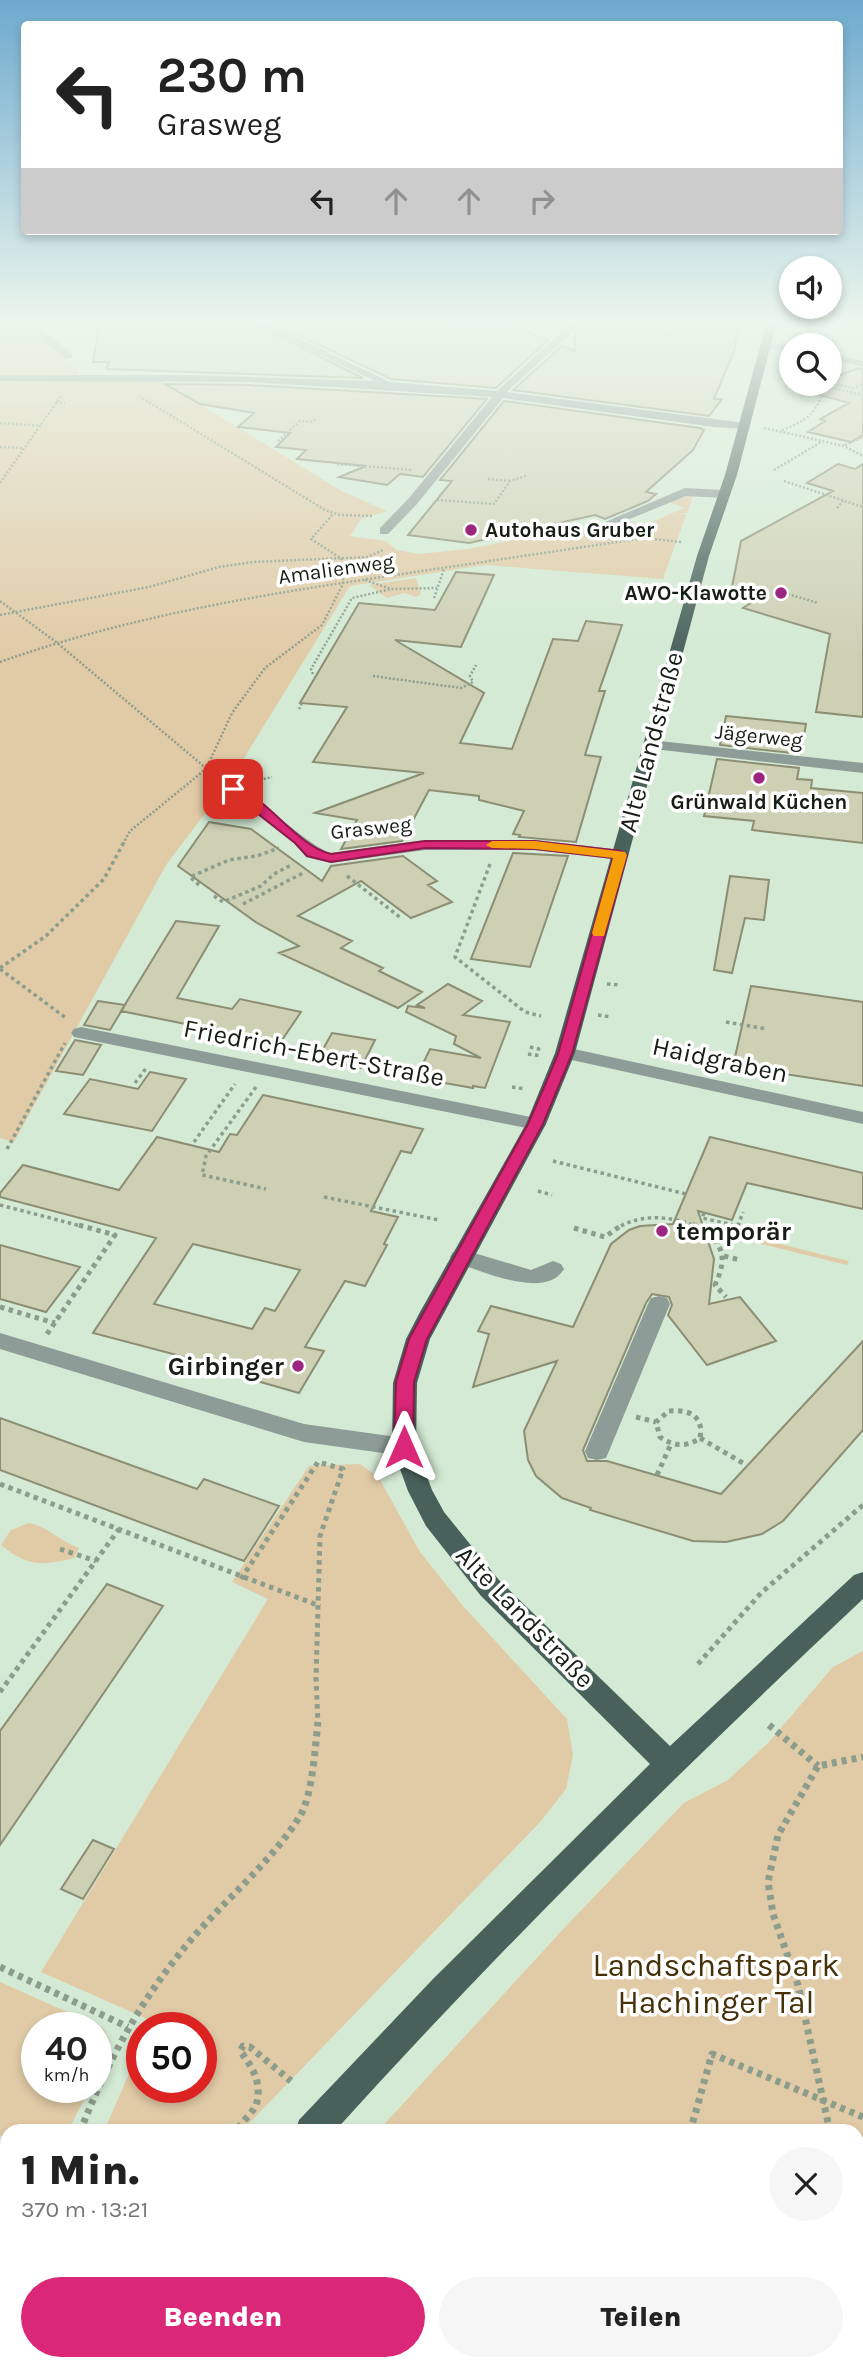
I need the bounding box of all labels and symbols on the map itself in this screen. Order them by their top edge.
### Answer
place label: Autohaus Gruber [485,518,655,542]
marker: Autohaus Gruber [463,522,479,538]
street label: Amalienweg [277,549,396,589]
place label: AWO-Klawotte [625,581,767,605]
marker: AWO-Klawotte [773,585,789,601]
street label: Alte Landstraße [612,648,690,836]
street label: Jägerweg [714,719,804,753]
pin [203,759,263,819]
marker: Grünwald Küchen [751,770,767,786]
place label: Grünwald Küchen [671,790,847,814]
street label: Grasweg [329,812,413,844]
street label: Friedrich-Ebert-Straße [181,1013,447,1093]
street label: Haidgraben [649,1031,791,1089]
place label: temporär [676,1216,792,1247]
marker: temporär [654,1223,670,1239]
place label: Girbinger [168,1351,285,1382]
marker: Girbinger [290,1358,306,1374]
position arrow [367,1410,441,1484]
street label: Alte Landstraße [449,1539,601,1695]
park label: Landschaftspark Hachinger Tal [593,1947,839,2021]
speed limit sign: 50 [126,2012,217,2103]

